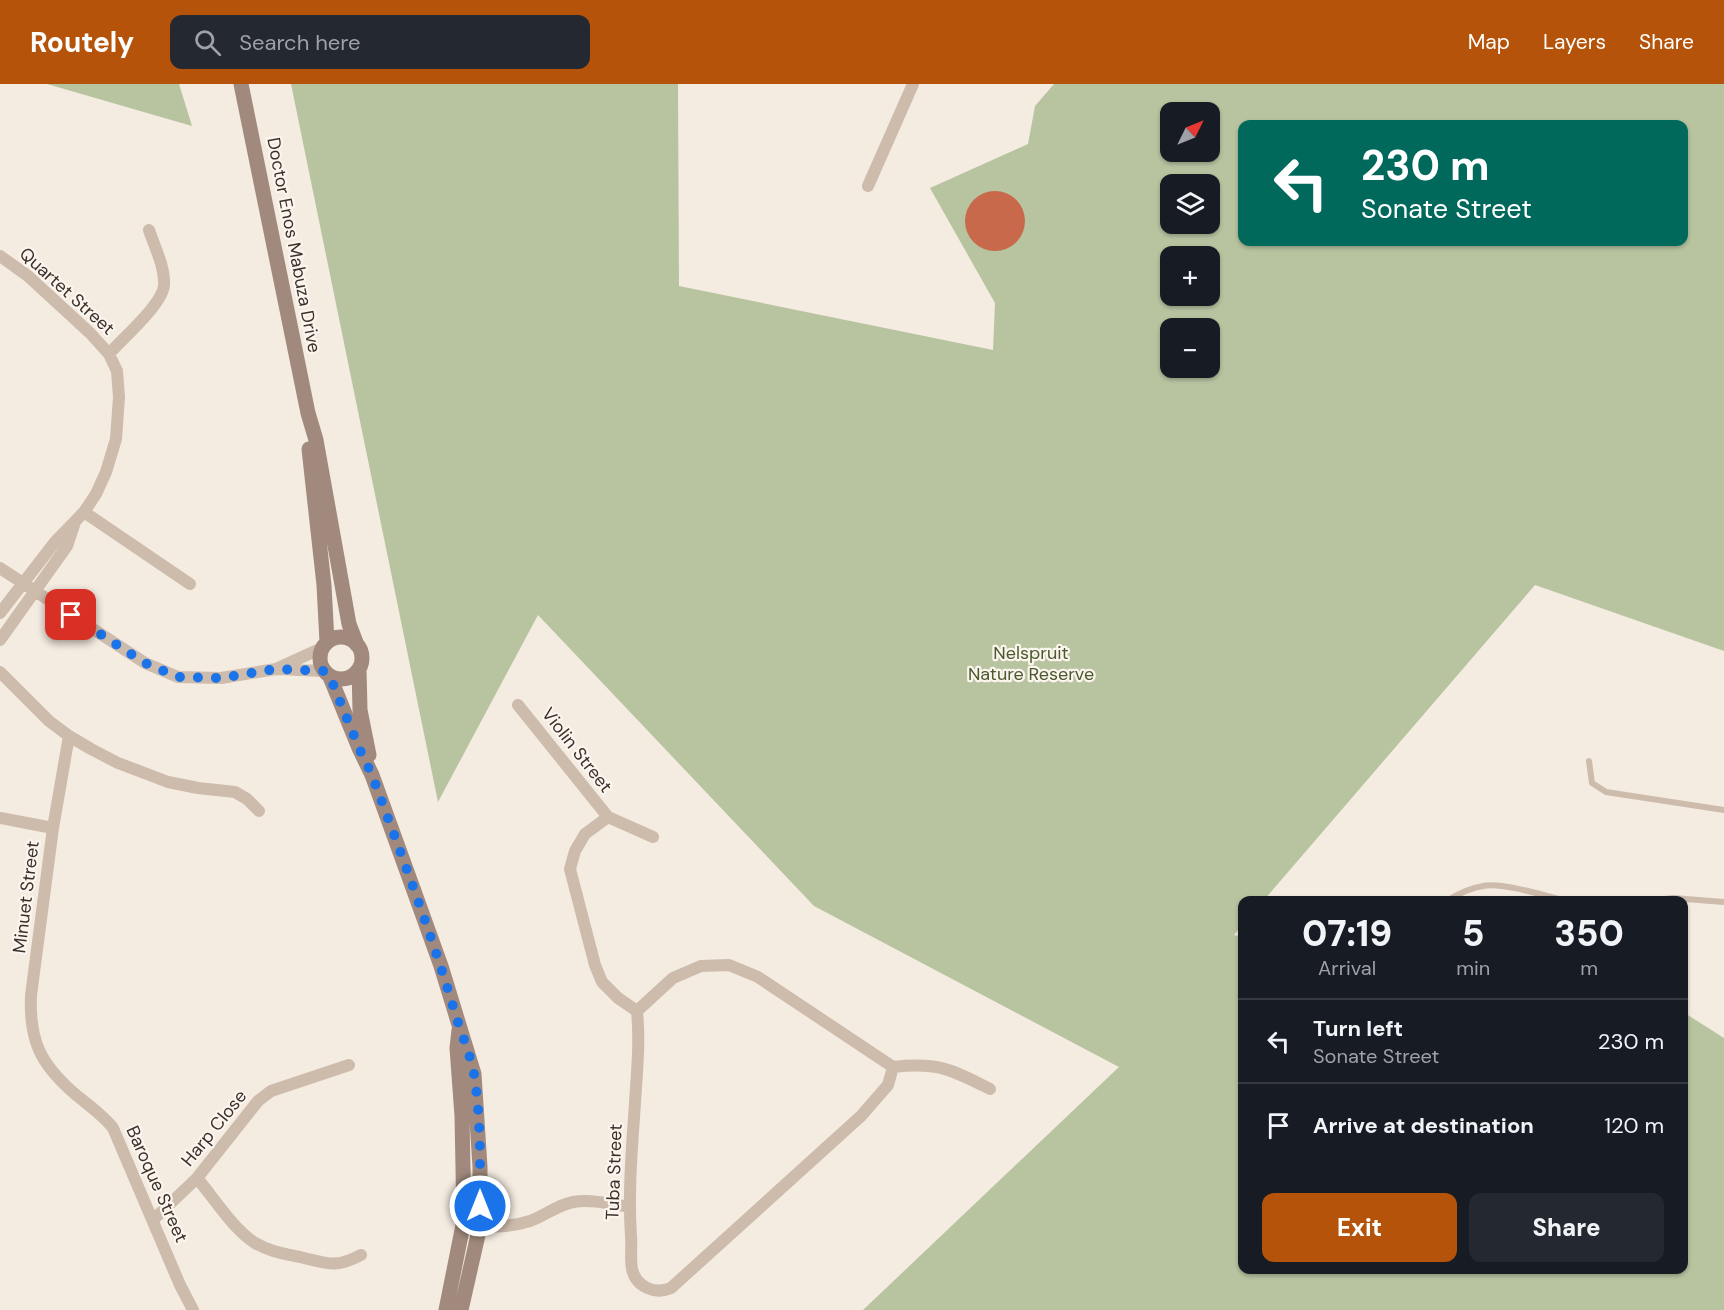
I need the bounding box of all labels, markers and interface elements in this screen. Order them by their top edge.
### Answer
search box [170,15,590,69]
text: Routely [30,24,134,61]
icon: search [191,26,224,59]
text: Search here [239,28,361,57]
text: Map [1468,28,1510,56]
text: Layers [1543,28,1606,56]
text: Share [1639,28,1694,56]
north arrow [1160,102,1220,162]
map controls [1160,102,1220,378]
street label: Doctor Enos Mabuza Drive [261,135,327,355]
text: 230 m [1361,138,1490,193]
icon: left [1262,144,1340,222]
button: layers [1160,174,1220,234]
text: Sonate Street [1361,191,1532,226]
street label: Quartet Street [14,242,120,340]
button: + [1160,246,1220,306]
button: − [1160,318,1220,378]
pin [45,589,96,640]
icon: arrive [54,598,87,631]
park label: Nelspruit Nature Reserve [968,641,1094,686]
street label: Violin Street [536,703,618,797]
street label: Minuet Street [7,840,45,954]
text: 07:19 [1302,910,1392,957]
text: 5 [1462,910,1484,957]
text: 350 [1554,910,1624,957]
text: Arrival [1318,955,1376,981]
text: min [1456,955,1490,981]
text: m [1580,955,1598,981]
text: Turn left [1313,1014,1403,1043]
icon: left [1262,1025,1295,1058]
text: 230 m [1598,1027,1664,1056]
text: Sonate Street [1313,1043,1439,1069]
street label: Harp Close [176,1085,252,1171]
icon: arrive [1262,1109,1295,1142]
text: Arrive at destination [1313,1111,1534,1140]
text: 120 m [1604,1111,1664,1140]
street label: Baroque Street [121,1122,193,1246]
street label: Tuba Street [600,1123,628,1221]
position arrow [448,1174,512,1238]
button: Exit [1262,1193,1457,1262]
button: Share [1469,1193,1664,1262]

